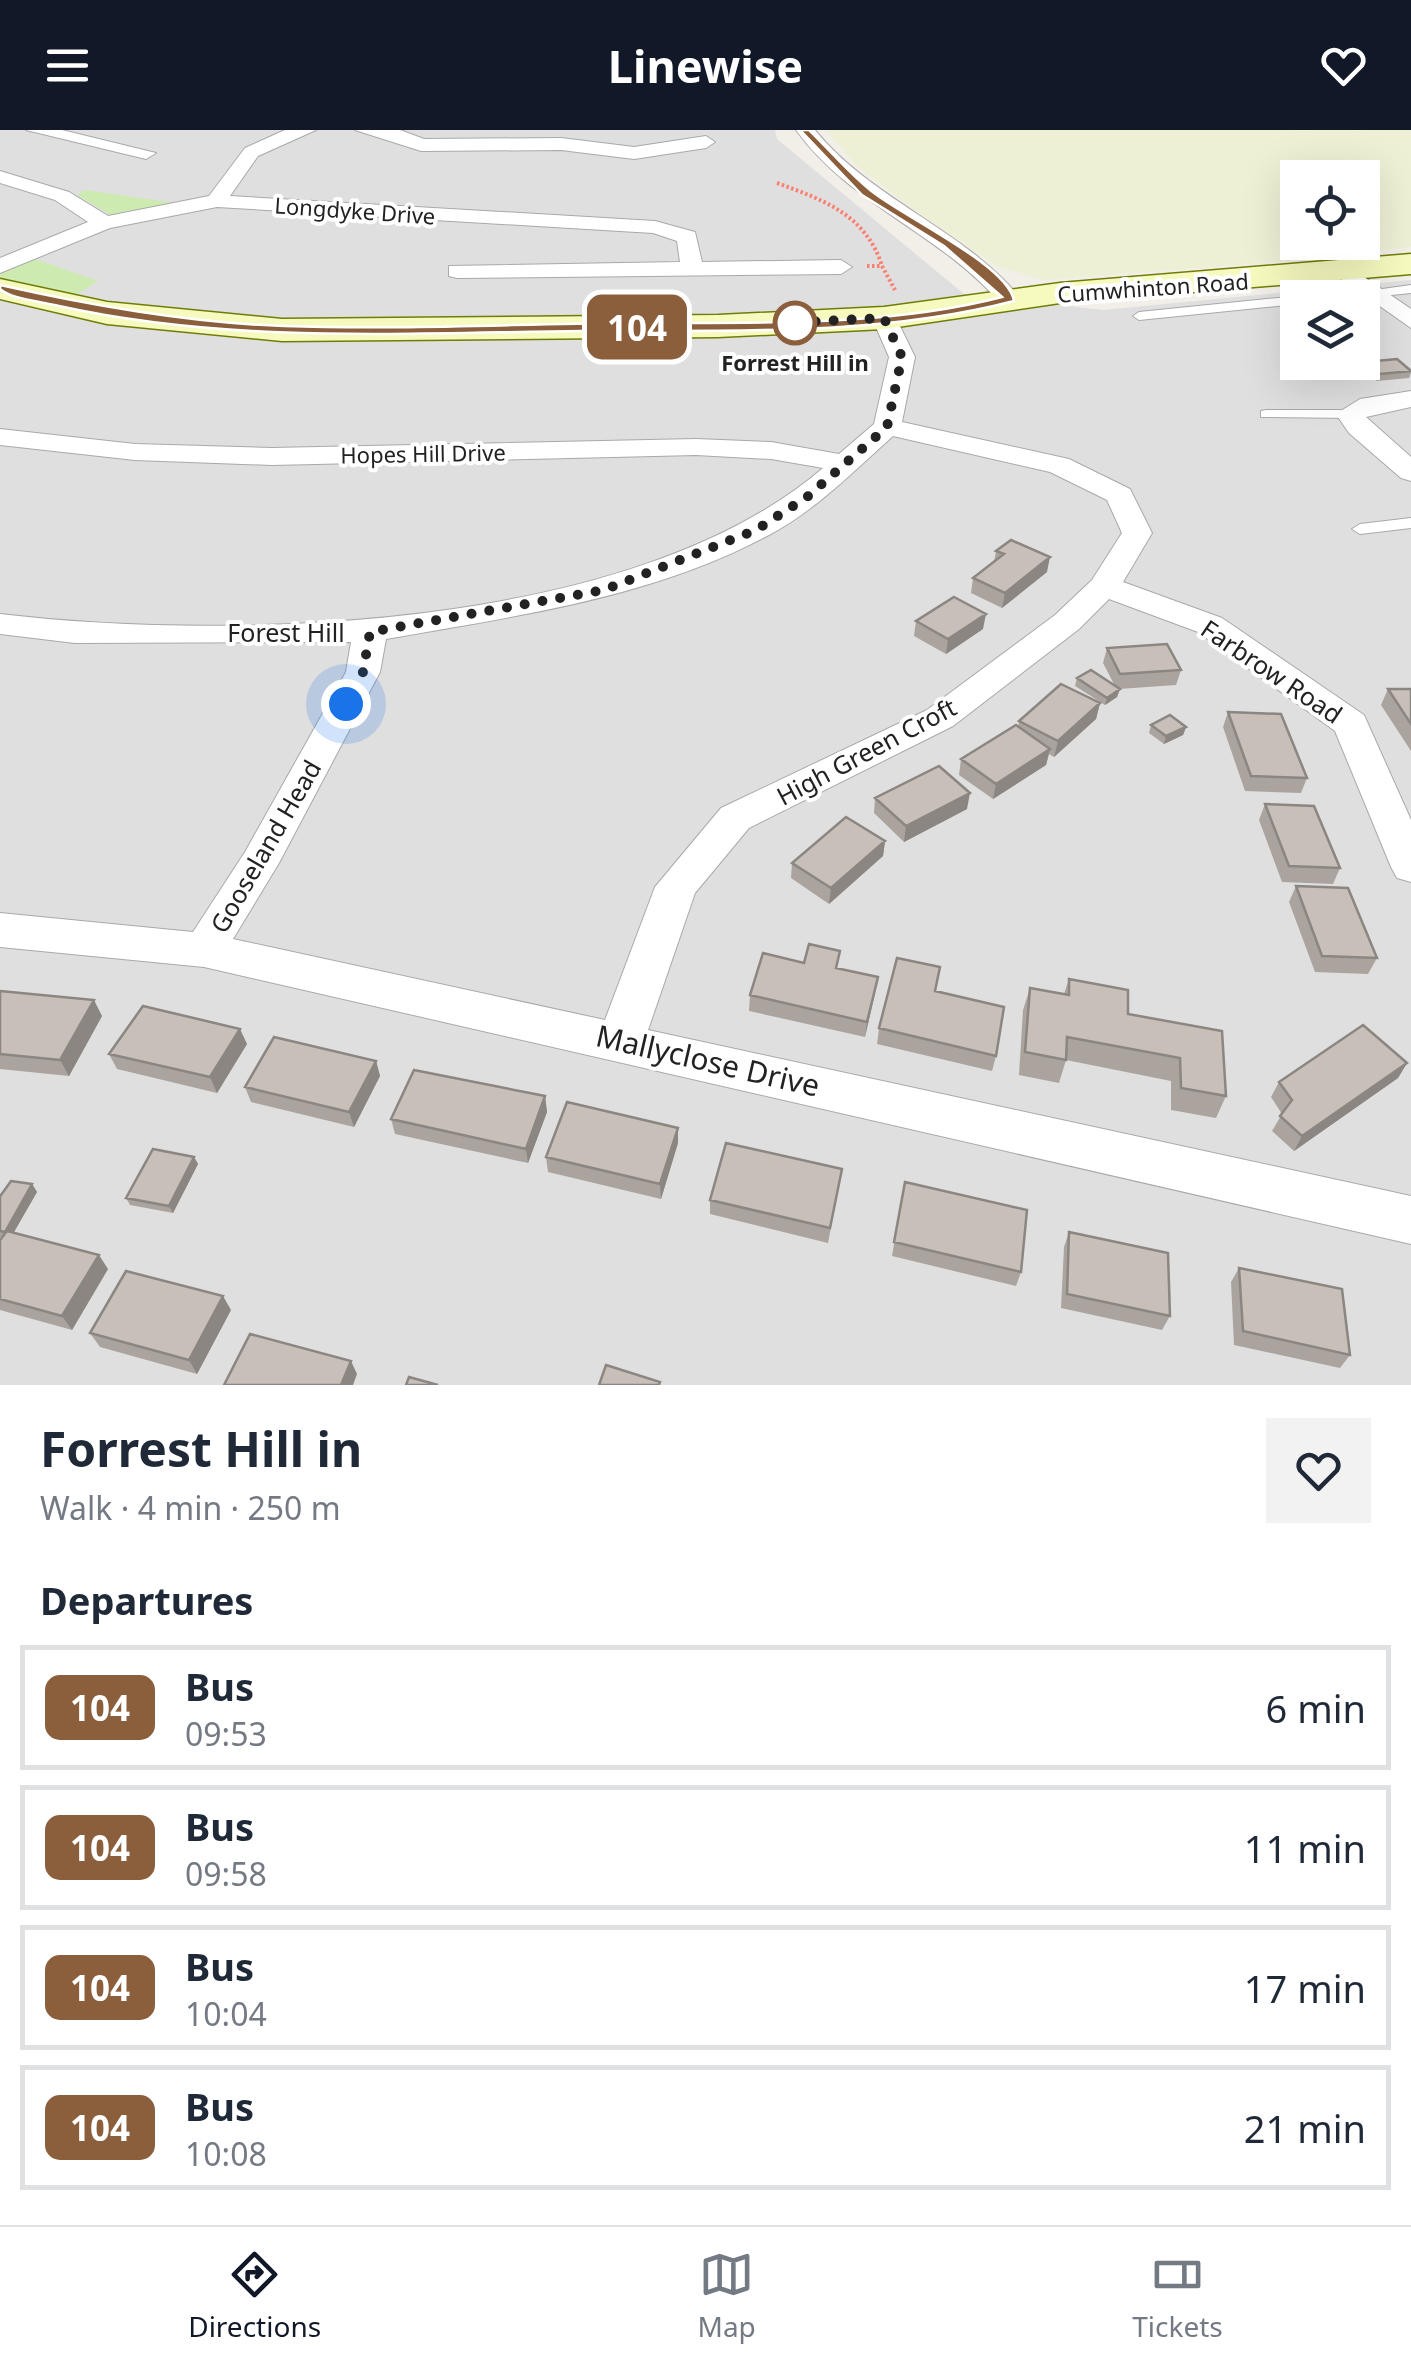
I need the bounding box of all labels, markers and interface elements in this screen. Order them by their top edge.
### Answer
text: Linewise [608,35,803,96]
icon: menu [40,38,95,93]
icon: heart [1316,38,1371,93]
map controls [1280,160,1380,380]
button: locate [1280,160,1380,260]
street label: Longdyke Drive [274,189,436,231]
street label: Cumwhinton Road [1056,265,1250,309]
button: layers [1280,280,1380,380]
line badge: 104 [580,294,694,360]
marker: Forrest Hill in [774,302,816,344]
text: 104 [607,304,667,351]
place label: Forrest Hill in [721,347,869,377]
street label: Hopes Hill Drive [340,437,506,469]
street label: Farbrow Road [1195,611,1349,731]
street label: Forest Hill [227,615,345,649]
your location [321,679,371,729]
street label: High Green Croft [770,689,962,813]
street label: Gooseland Head [202,753,328,939]
street label: Mallyclose Drive [592,1014,824,1106]
text: Forrest Hill in [40,1416,362,1481]
button: heart [1266,1418,1371,1523]
text: Walk · 4 min · 250 m [40,1486,341,1529]
text: Departures [40,1574,253,1626]
text: Bus [185,1660,254,1712]
text: 6 min [1266,1682,1366,1734]
text: 104 [70,1684,130,1731]
text: 09:53 [185,1712,267,1755]
text: Bus [185,1800,254,1852]
text: 11 min [1244,1822,1366,1874]
text: 104 [70,1824,130,1871]
text: 09:58 [185,1852,267,1895]
text: Bus [185,1940,254,1992]
text: 17 min [1244,1962,1366,2014]
text: 104 [70,1964,130,2011]
text: 10:04 [185,1992,267,2035]
text: Bus [185,2080,254,2132]
text: 21 min [1244,2102,1366,2154]
text: 104 [70,2104,130,2151]
text: 10:08 [185,2132,267,2175]
tab: Directions [188,2247,321,2345]
tab: Map [698,2247,756,2345]
tab: Tickets [1132,2247,1223,2345]

